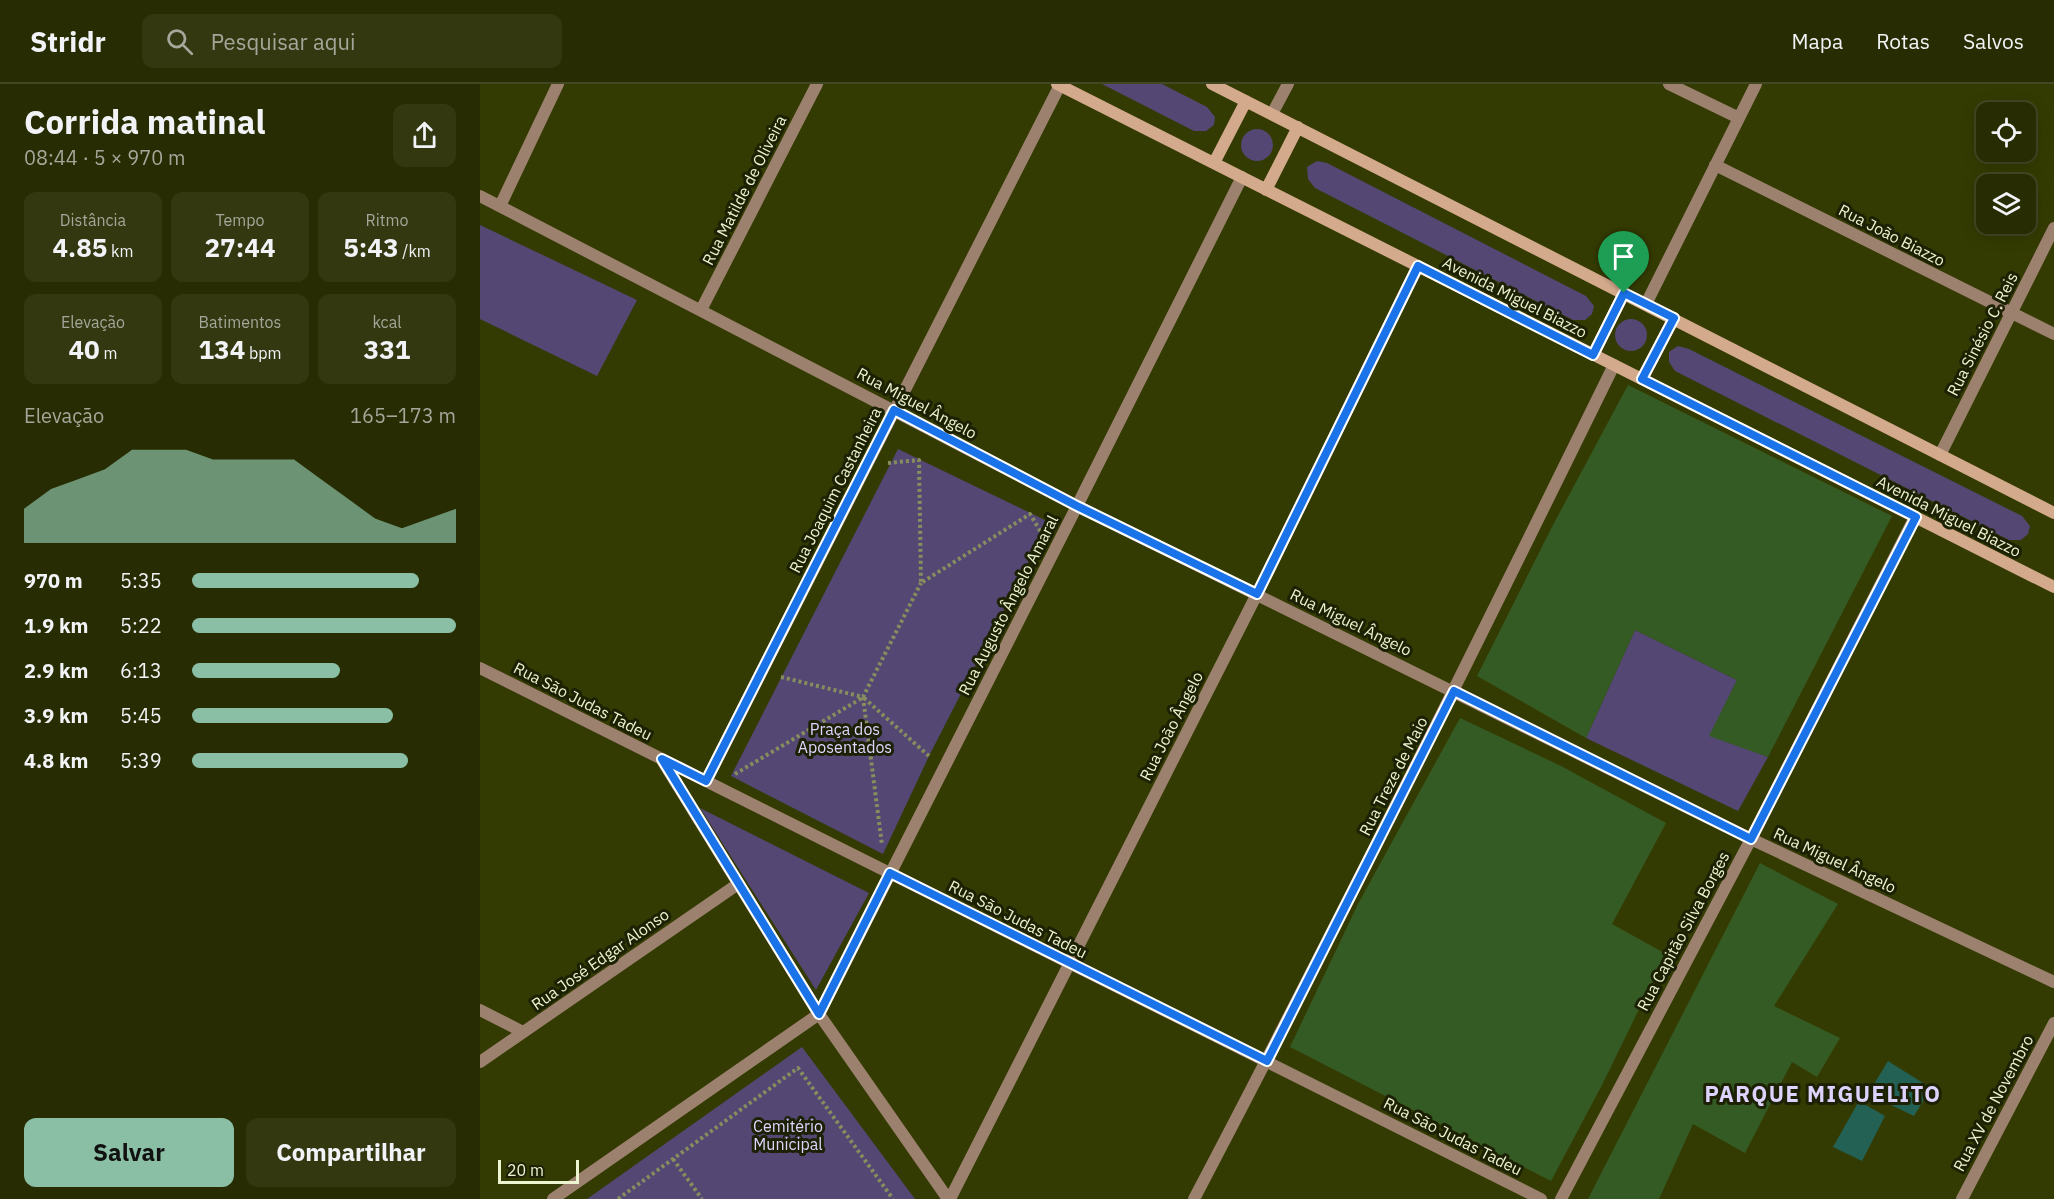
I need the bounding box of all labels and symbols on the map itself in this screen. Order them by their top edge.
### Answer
street label: Rua Matilde de Oliveira [698,111,791,268]
street label: Rua João Biazzo [1835,200,1949,270]
pin [1598,231,1649,293]
street label: Avenida Miguel Biazzo [1440,252,1590,342]
street label: Rua Sinésio C. Reis [1942,269,2022,399]
street label: Rua Miguel Ângelo [854,363,980,443]
street label: Rua Joaquim Castanheira [785,404,886,576]
street label: Avenida Miguel Biazzo [1874,471,2024,561]
street label: Rua Augusto Ângelo Amaral [954,512,1062,698]
street label: Rua Miguel Ângelo [1287,584,1415,660]
street label: Rua São Judas Tadeu [510,657,656,745]
street label: Rua João Ângelo [1135,668,1207,784]
street label: Rua Treze de Maio [1354,713,1432,839]
park label: Praça dos Aposentados [798,719,892,757]
street label: Rua Miguel Ângelo [1771,823,1899,897]
street label: Rua Capitão Silva Borges [1632,848,1734,1014]
street label: Rua São Judas Tadeu [945,875,1091,963]
street label: Rua José Edgar Alonso [527,904,673,1014]
street label: Rua XV de Novembro [1949,1031,2037,1175]
district label: PARQUE MIGUELITO [1704,1079,1942,1108]
street label: Rua São Judas Tadeu [1380,1092,1526,1180]
park label: Cemitério Municipal [753,1116,823,1154]
scale bar [498,1157,579,1184]

